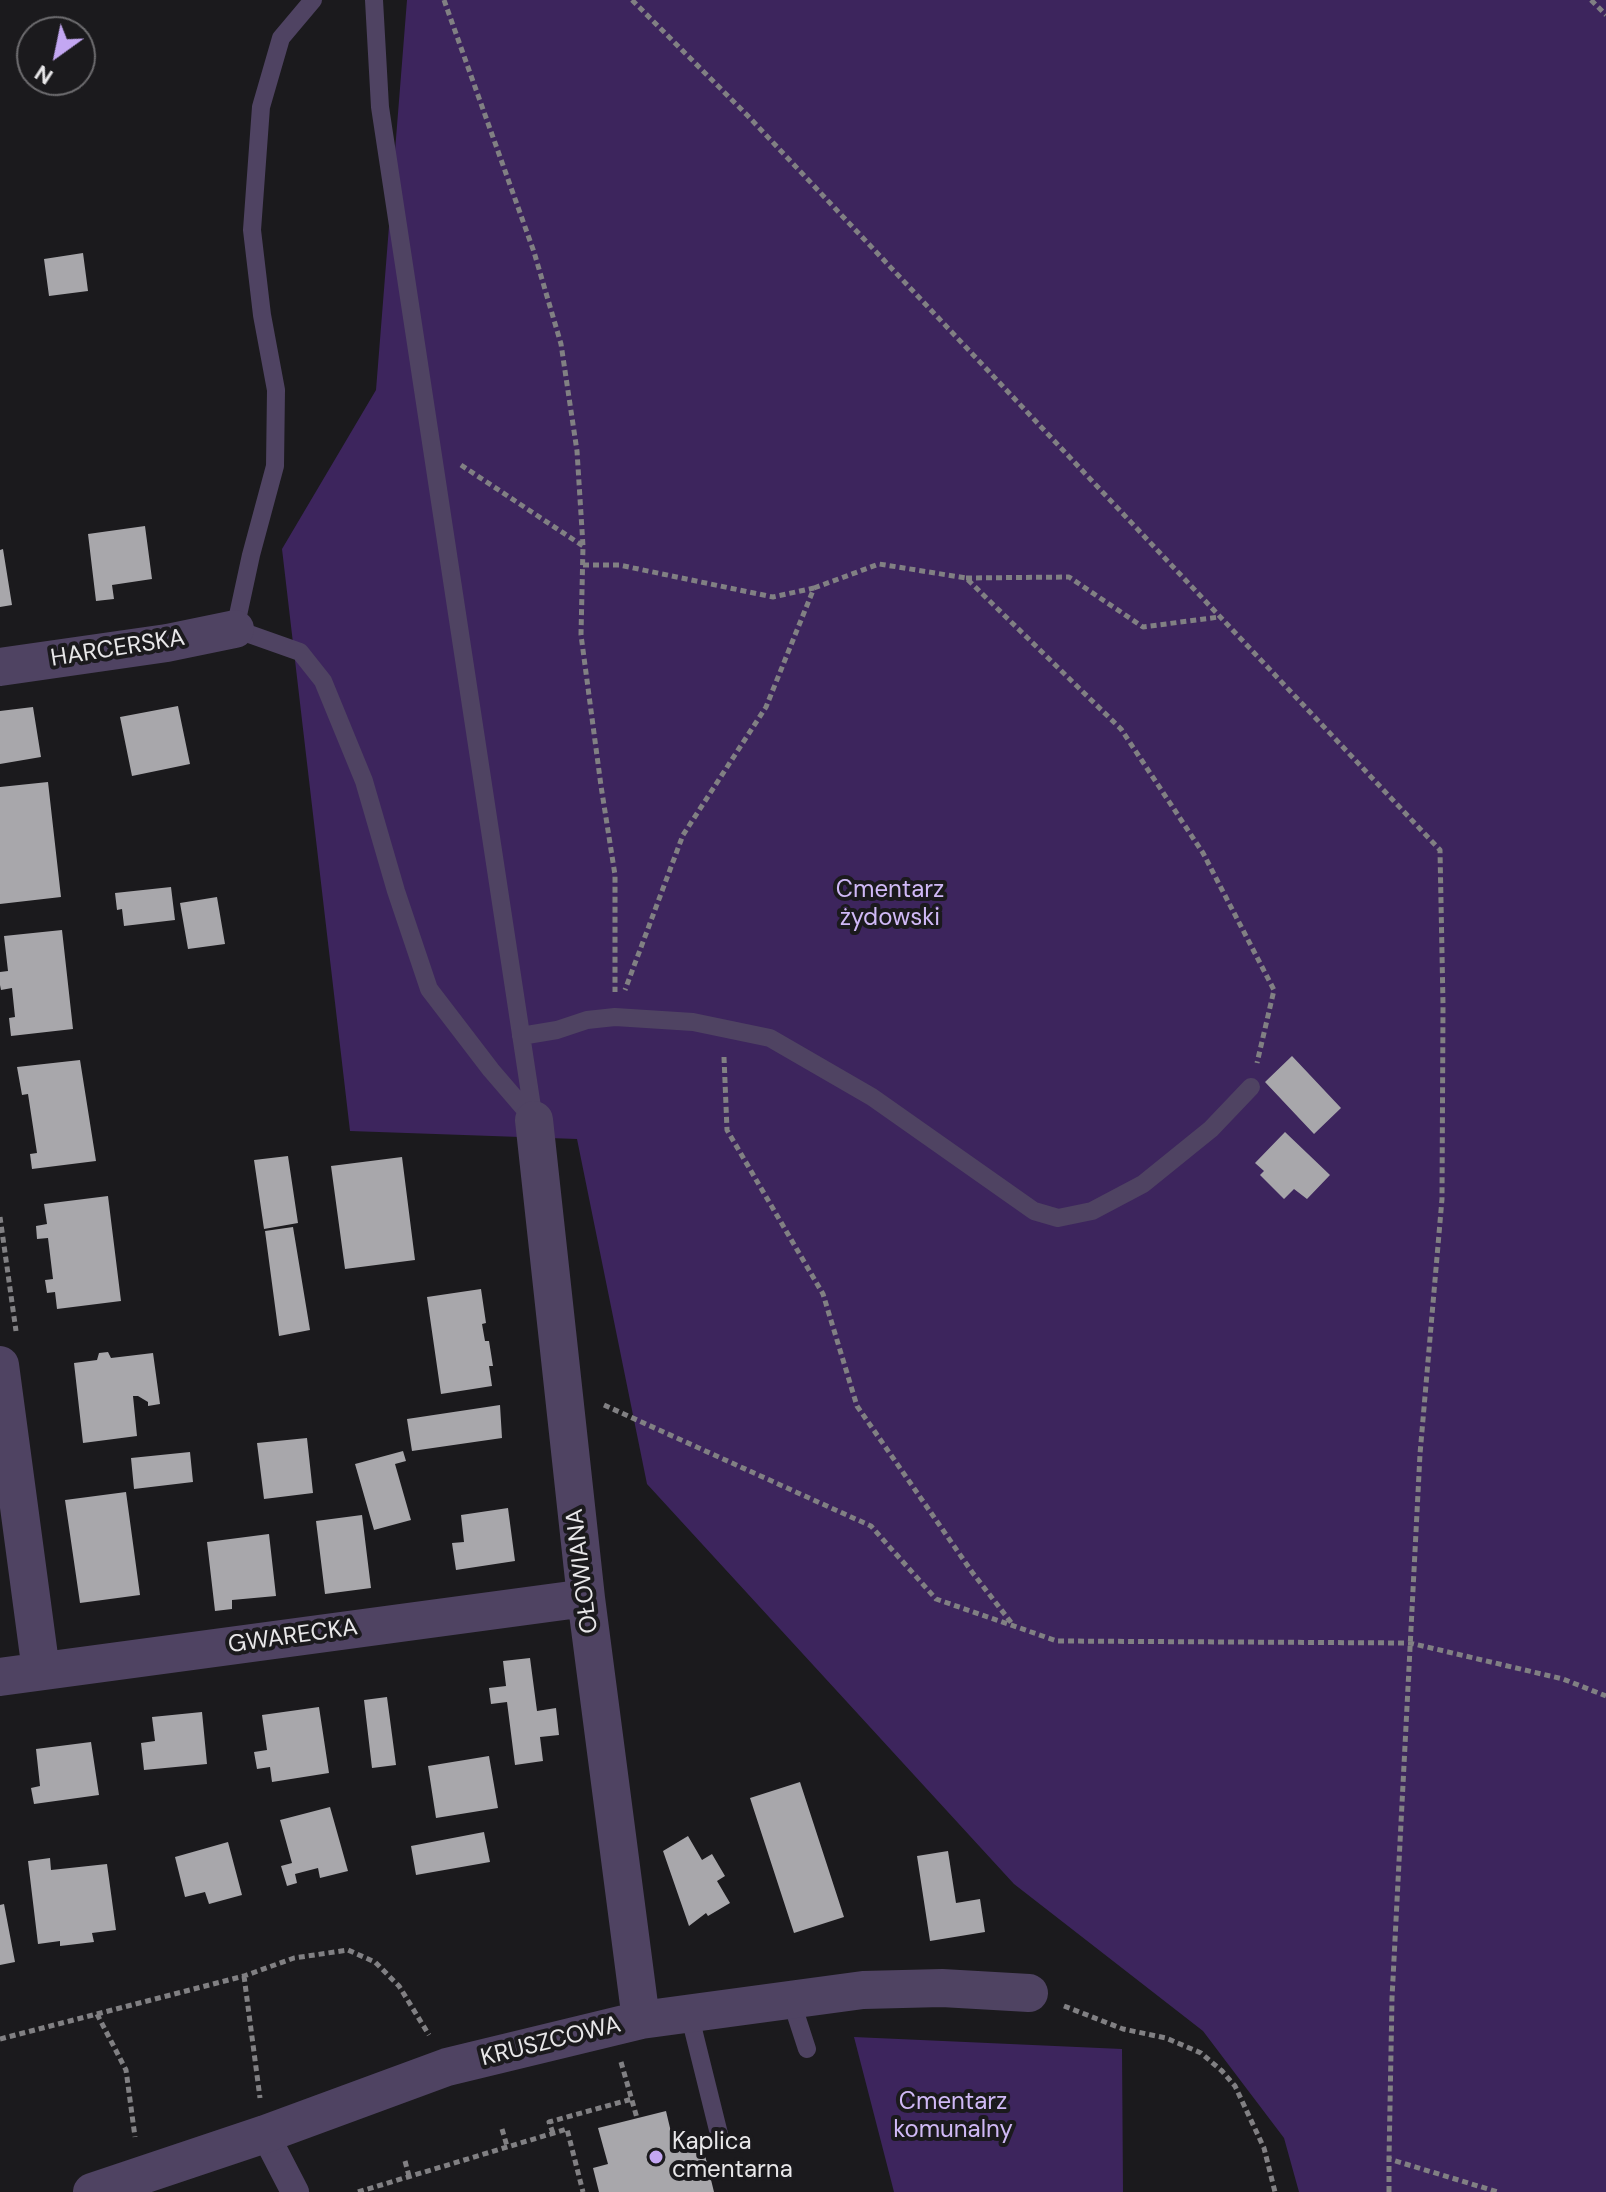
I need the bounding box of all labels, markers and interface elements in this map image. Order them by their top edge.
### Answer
north arrow [16,16,96,96]
text: N [29,58,58,91]
street label: HARCERSKA [49,624,187,674]
park label: Cmentarz żydowski [836,877,944,933]
street label: OŁOWIANA [561,1507,605,1635]
street label: GWARECKA [226,1614,360,1660]
street label: KRUSZCOWA [478,2011,624,2073]
park label: Cmentarz komunalny [893,2089,1013,2145]
place label: Kaplica cmentarna [672,2129,793,2185]
marker: Kaplica cmentarna [647,2148,665,2166]

